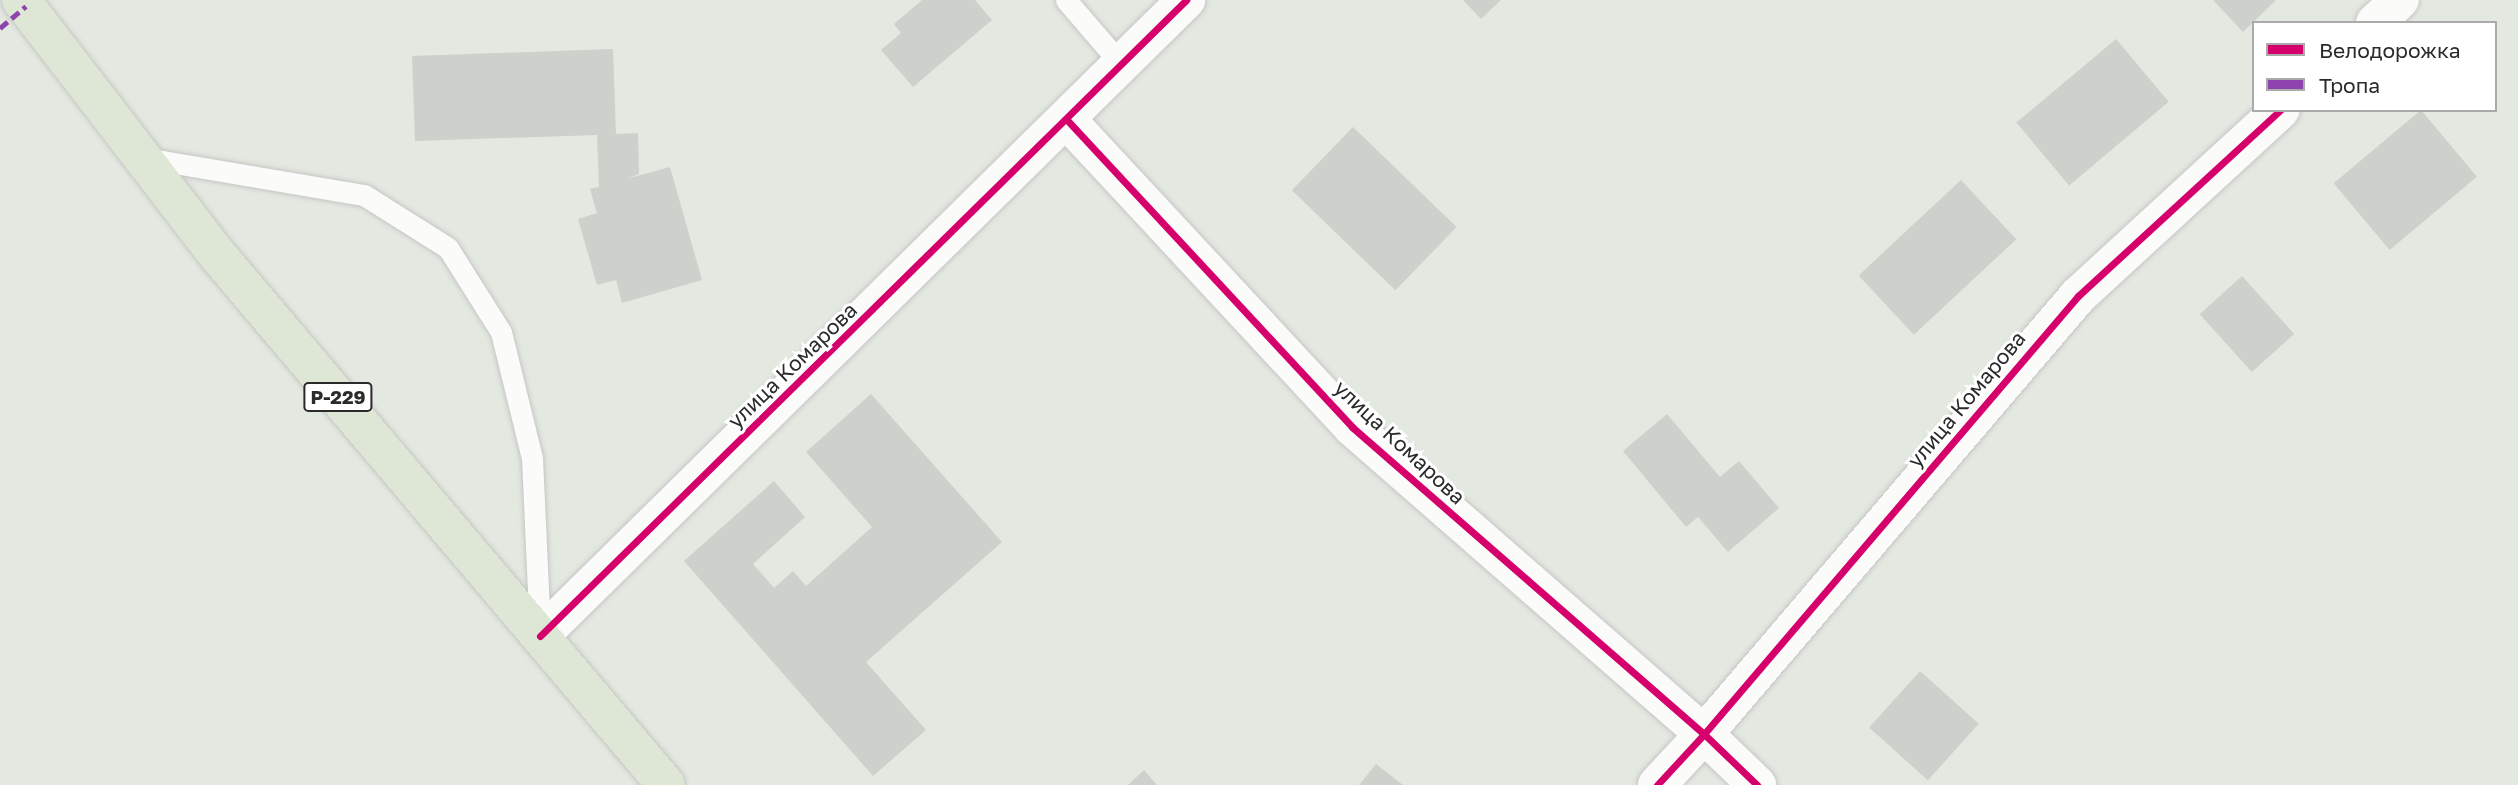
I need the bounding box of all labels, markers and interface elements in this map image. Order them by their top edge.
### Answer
legend [2252,21,2497,112]
text: Велодорожка [2319,37,2461,63]
text: Тропа [2319,72,2380,98]
street label: улица Комарова [722,297,862,433]
street label: улица Комарова [1902,326,2030,472]
street label: улица Комарова [1329,375,1471,509]
road number: Р-229 [303,382,373,412]

